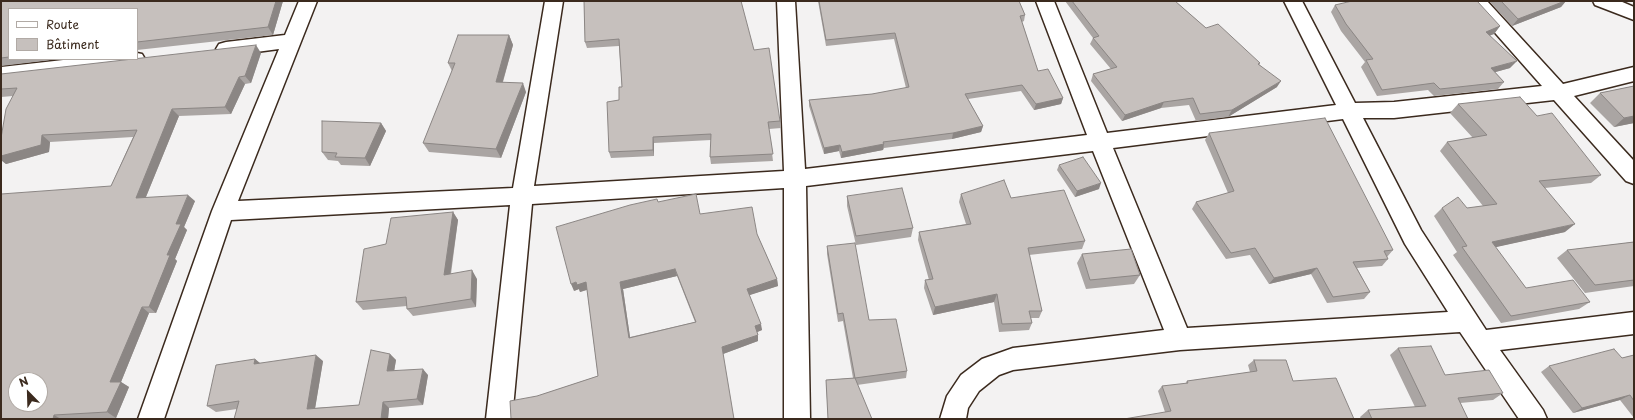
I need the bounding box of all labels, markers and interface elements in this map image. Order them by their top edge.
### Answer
legend [8,8,138,60]
text: Route [46,15,79,33]
text: Bâtiment [46,35,99,53]
north arrow [8,372,48,412]
text: N [16,372,31,391]

